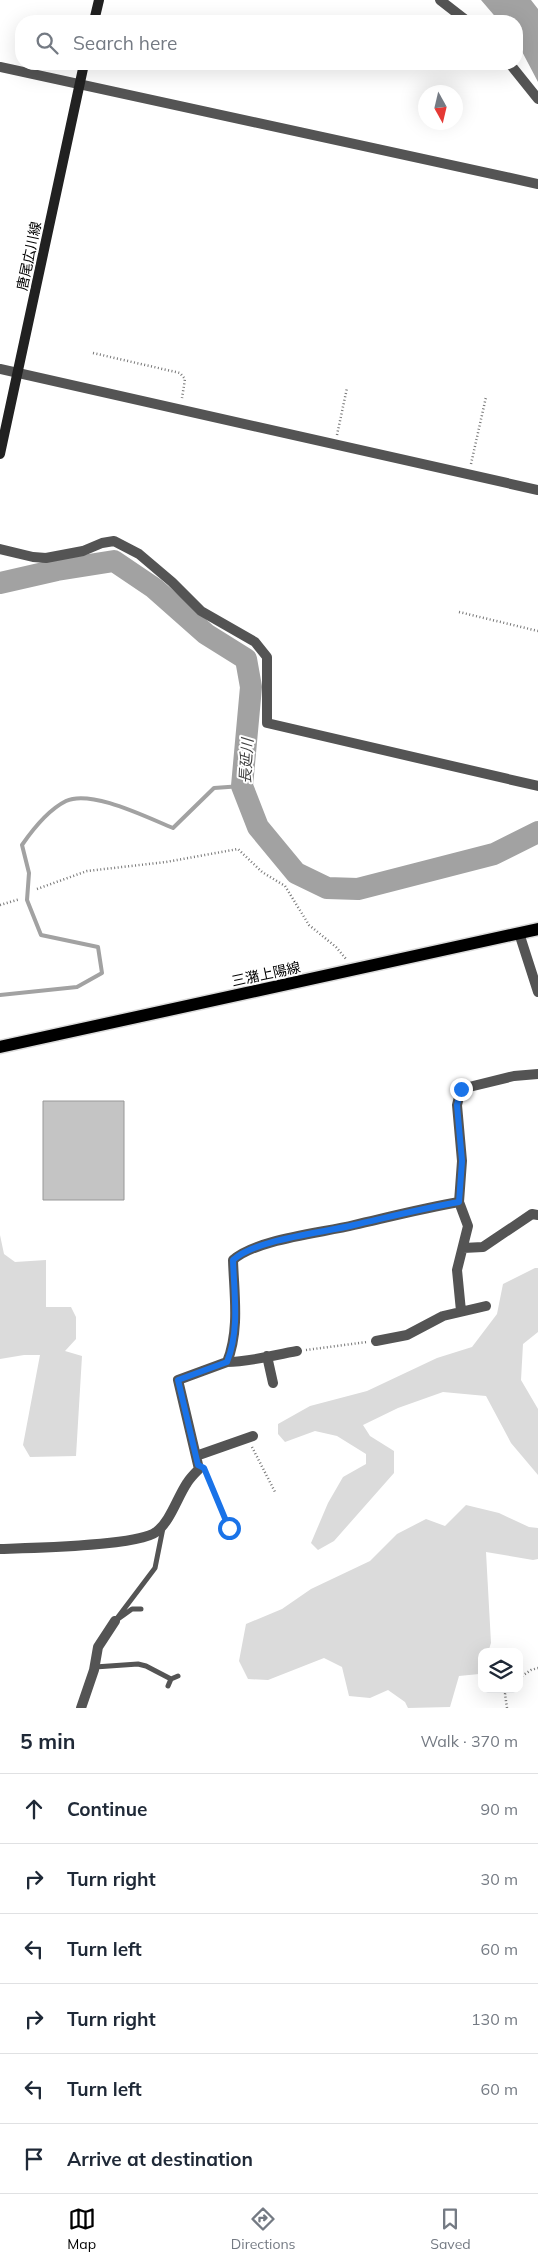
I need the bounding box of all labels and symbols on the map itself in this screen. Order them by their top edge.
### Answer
north arrow [418,85,463,130]
street label: 唐尾広川線 [13,220,45,292]
water label: 長延川 [235,736,257,784]
street label: 三潴上陽線 [230,958,302,990]
route end [450,1078,473,1101]
route start [218,1517,241,1540]

